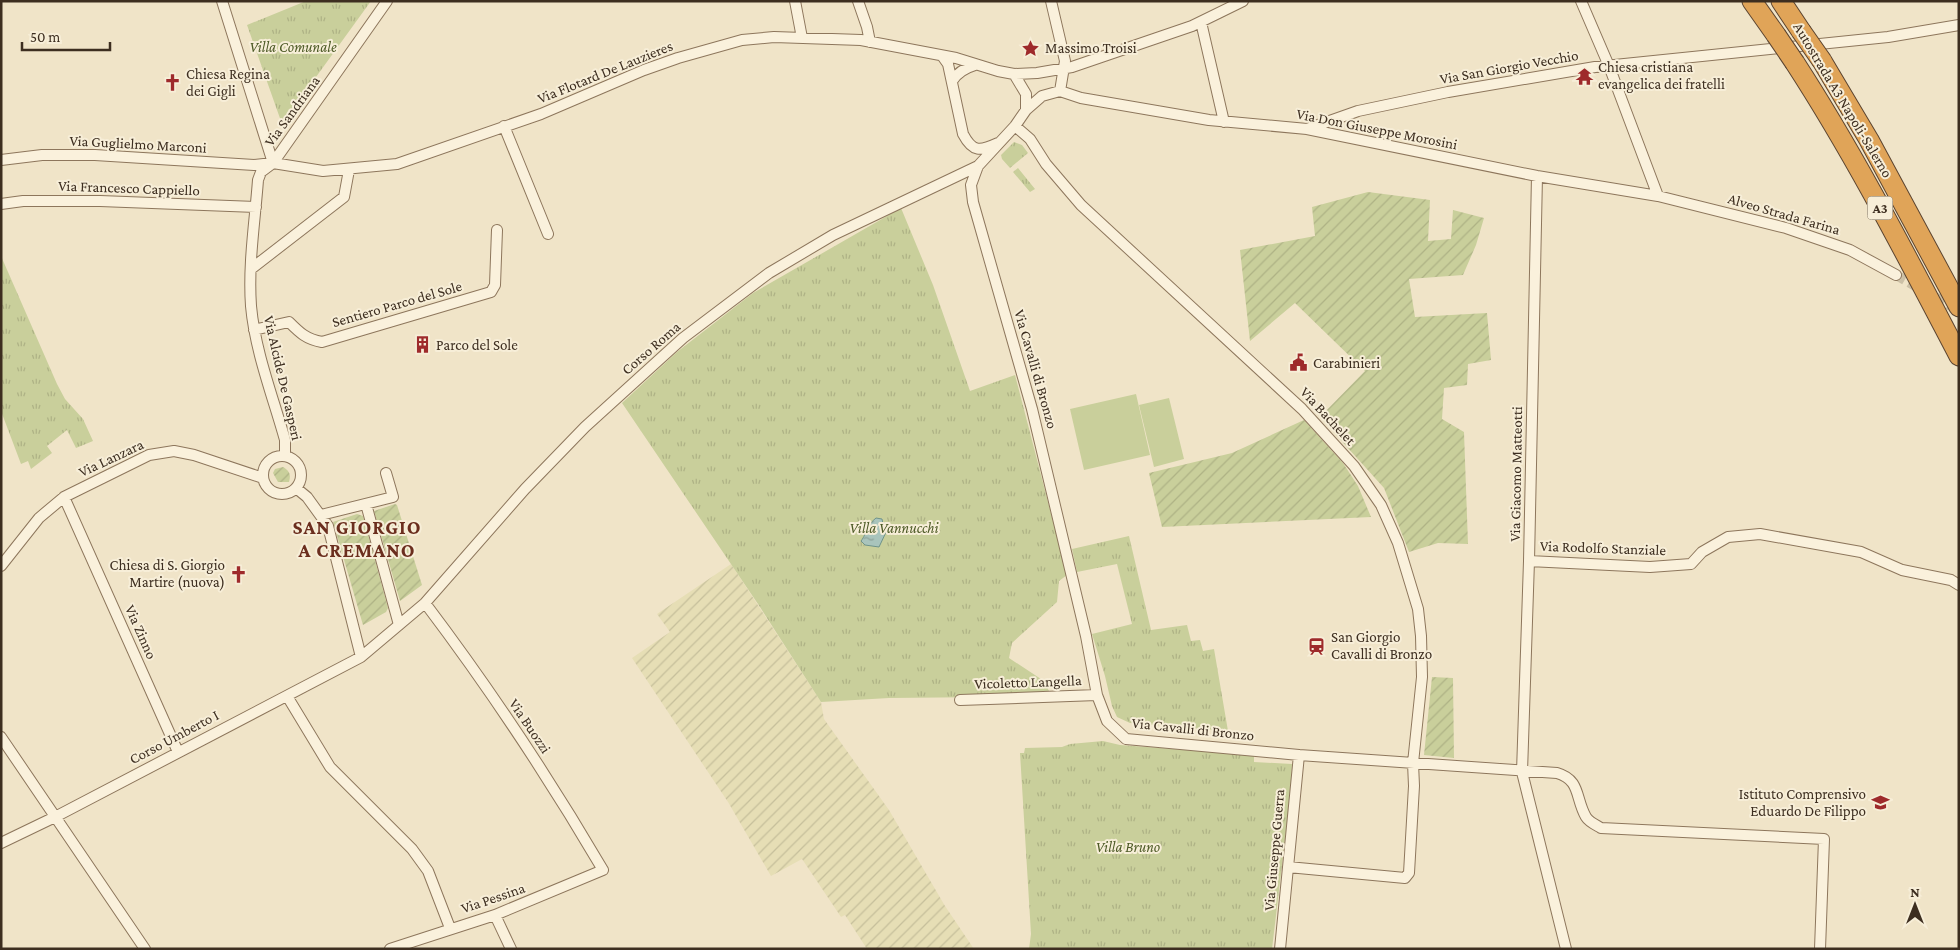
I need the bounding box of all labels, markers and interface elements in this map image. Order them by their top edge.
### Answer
scale bar [22,20,110,52]
street label: Autostrada A3 Napoli-Salerno [1789,20,1896,181]
text: 50 m [30,29,60,45]
street label: Via Flotard De Lauzieres [535,37,675,106]
place icon: Massimo Troisi [1021,38,1041,58]
park label: Villa Comunale [249,39,337,55]
place label: Massimo Troisi [1045,40,1137,56]
street label: Via San Giorgio Vecchio [1438,47,1580,88]
place label: Chiesa cristiana evangelica dei fratelli [1598,59,1725,93]
place label: Chiesa Regina dei Gigli [186,66,270,100]
temple icon: Chiesa cristiana evangelica dei fratelli [1574,66,1594,86]
church icon: Chiesa Regina dei Gigli [162,73,182,93]
street label: Via Sandriana [261,73,323,149]
street label: Via Don Giuseppe Morosini [1295,106,1459,153]
street label: Via Guglielmo Marconi [69,132,207,157]
street label: Via Francesco Cappiello [58,178,200,199]
street label: Alveo Strada Farina [1726,190,1842,238]
road number: A3 [1868,197,1892,220]
street label: Sentiero Parco del Sole [330,278,464,330]
street label: Via Cavalli di Bronzo [1011,308,1061,430]
street label: Via Alcide De Gasperi [260,314,305,442]
street label: Corso Roma [619,318,684,378]
building icon: Parco del Sole [412,335,432,355]
place label: Parco del Sole [436,337,518,353]
public building icon: Carabinieri [1289,353,1309,373]
place label: Carabinieri [1313,355,1380,371]
street label: Via Bachelet [1297,384,1360,449]
street label: Via Giacomo Matteotti [1507,406,1525,542]
street label: Via Lanzara [76,436,146,480]
district label: SAN GIORGIO A CREMANO [292,516,422,561]
park label: Villa Vannucchi [850,520,939,536]
street label: Via Rodolfo Stanziale [1540,538,1667,558]
place label: Chiesa di S. Giorgio Martire (nuova) [110,557,225,591]
church icon: Chiesa di S. Giorgio Martire (nuova) [229,564,249,584]
street label: Via Zinno [122,603,160,661]
place label: San Giorgio Cavalli di Bronzo [1331,629,1432,662]
station icon: San Giorgio Cavalli di Bronzo [1307,636,1327,656]
street label: Vicoletto Langella [974,672,1082,693]
street label: Via Buozzi [506,696,554,756]
street label: Corso Umberto I [127,707,221,767]
street label: Via Cavalli di Bronzo [1131,715,1255,743]
place label: Istituto Comprensivo Eduardo De Filippo [1739,786,1866,820]
street label: Via Giuseppe Guerra [1261,788,1288,912]
school or university icon: Istituto Comprensivo Eduardo De Filippo [1870,793,1890,813]
park label: Villa Bruno [1096,839,1160,855]
street label: Via Pessina [459,880,527,916]
north arrow [1890,880,1940,930]
text: N [1910,884,1920,900]

